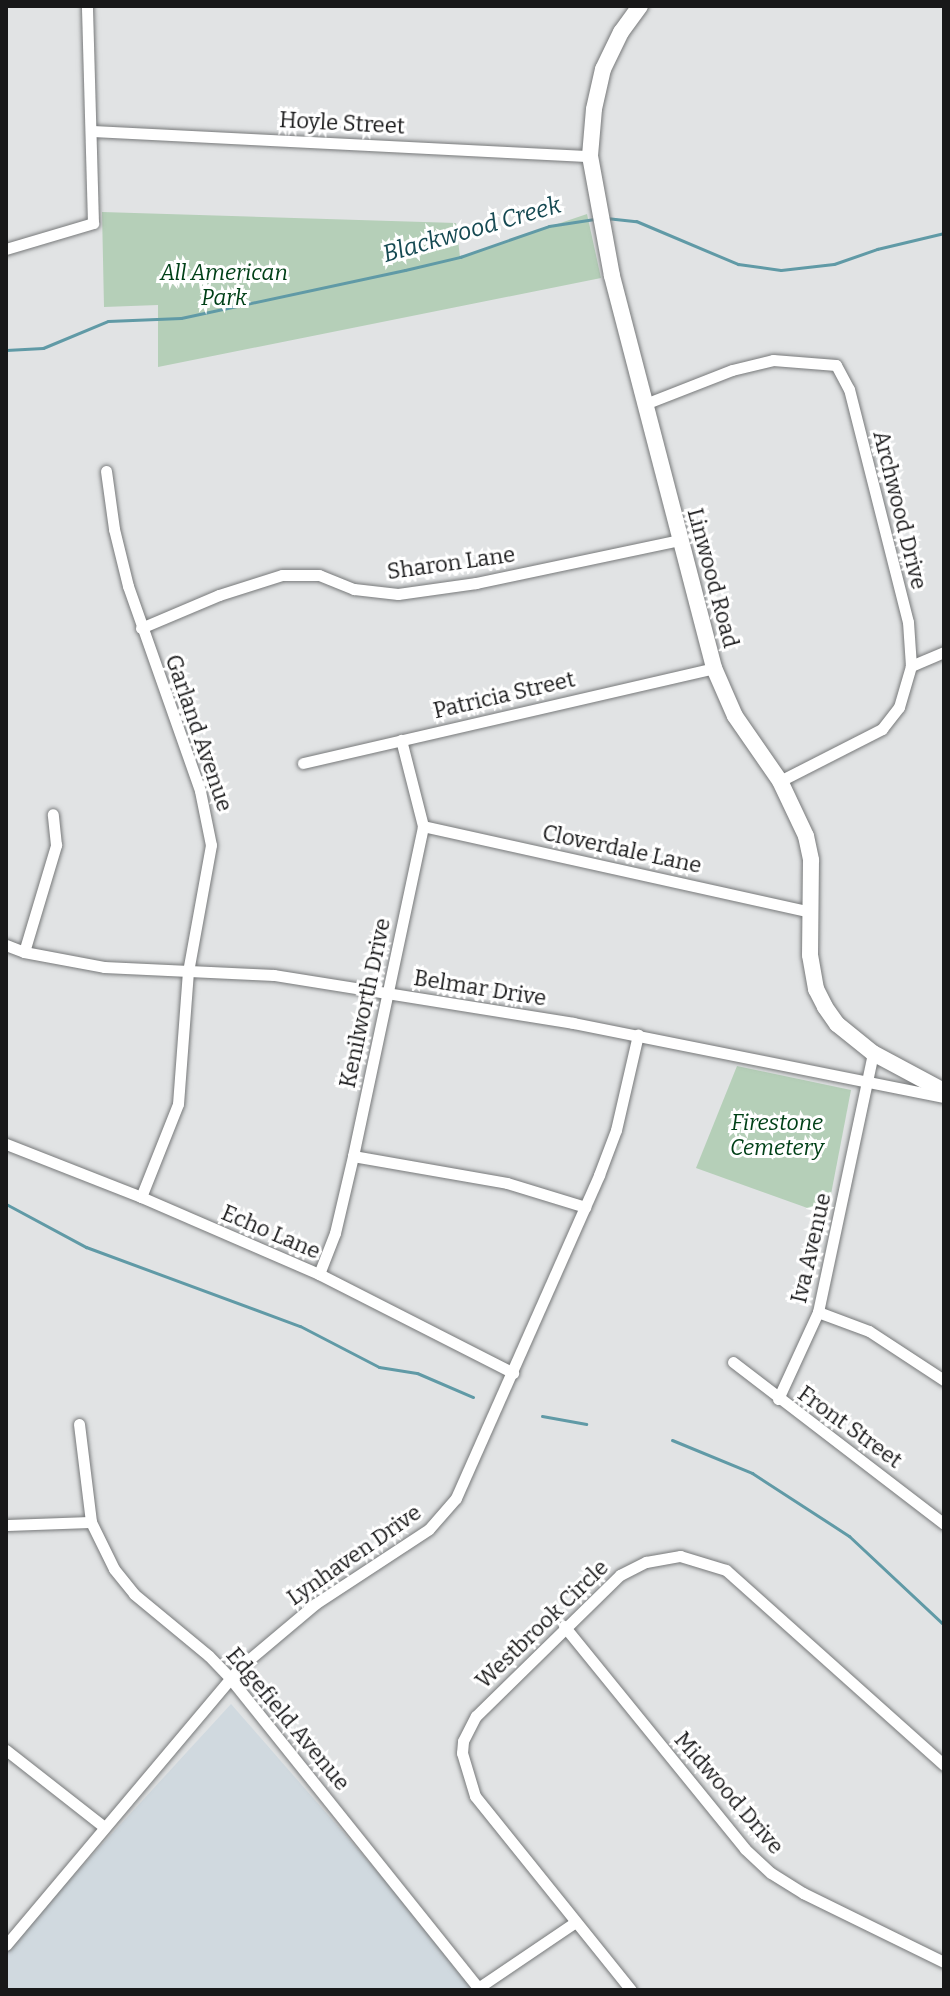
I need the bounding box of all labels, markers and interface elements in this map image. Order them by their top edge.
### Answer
street label: Hoyle Street [279,107,405,139]
water label: Blackwood Creek [380,191,564,269]
park label: All American Park [160,259,288,310]
street label: Archwood Drive [868,428,932,592]
street label: Linwood Road [682,505,744,651]
street label: Sharon Lane [385,541,517,585]
street label: Garland Avenue [160,651,238,815]
street label: Patricia Street [431,666,577,724]
street label: Cloverdale Lane [540,819,704,879]
street label: Kenilworth Drive [334,916,396,1090]
street label: Belmar Drive [412,965,548,1011]
park label: Firestone Cemetery [730,1109,824,1160]
street label: Iva Avenue [786,1190,836,1306]
street label: Echo Lane [218,1199,324,1265]
street label: Front Street [793,1380,907,1474]
street label: Lynhaven Drive [282,1499,426,1611]
street label: Westbrook Circle [470,1554,614,1694]
street label: Edgefield Avenue [221,1642,355,1796]
street label: Midwood Drive [669,1727,789,1859]

